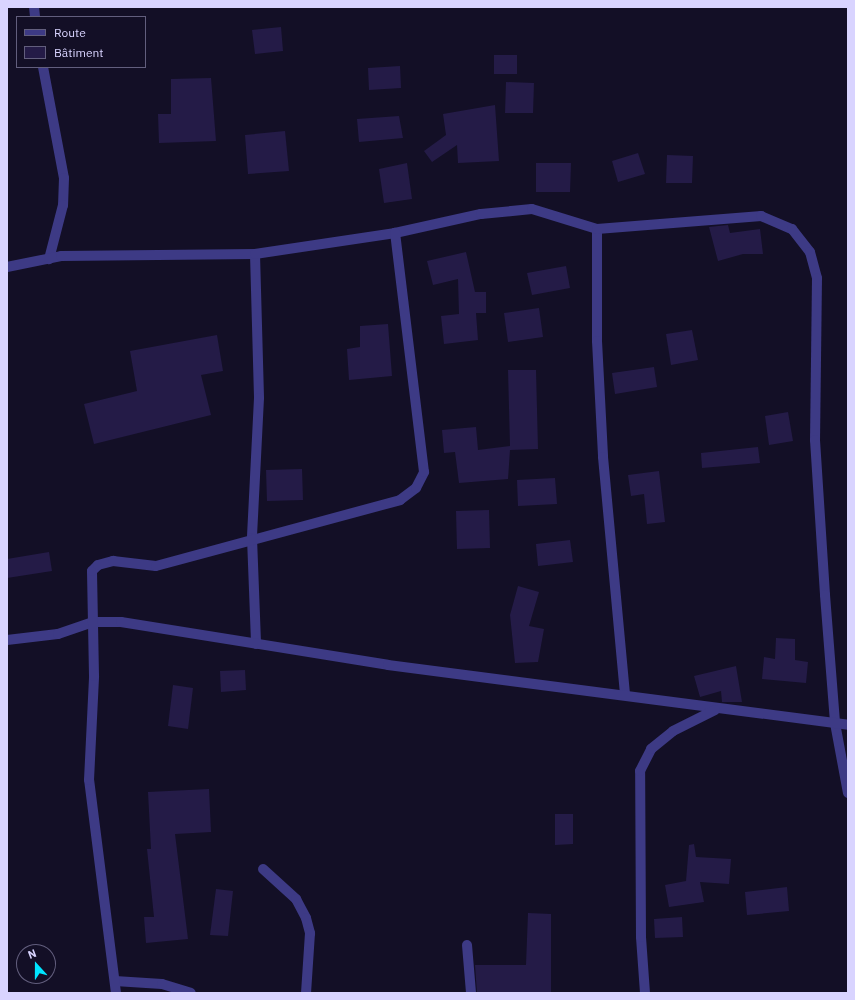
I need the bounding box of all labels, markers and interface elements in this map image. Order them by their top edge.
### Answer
legend [16,16,146,68]
text: Route [54,25,86,40]
text: Bâtiment [54,45,104,60]
north arrow [16,944,56,984]
text: N [26,946,38,962]

